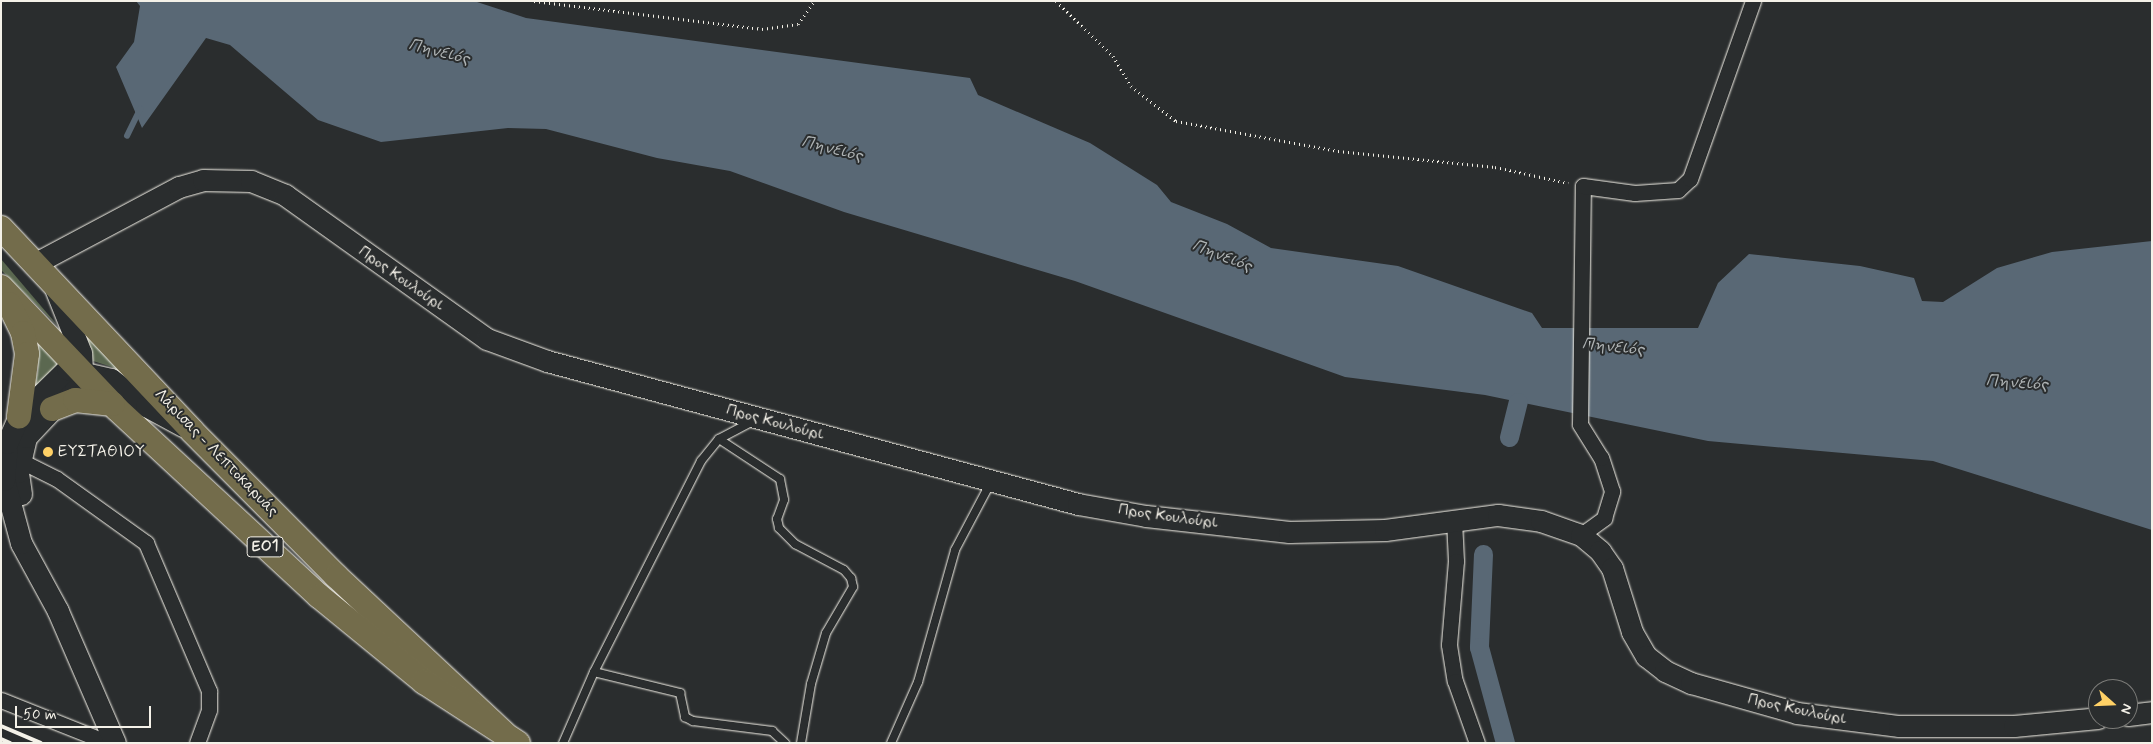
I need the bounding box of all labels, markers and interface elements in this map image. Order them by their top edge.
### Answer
water label: Πηνειός [406,34,472,70]
water label: Πηνειός [799,131,865,167]
water label: Πηνειός [1189,235,1255,277]
street label: Προς Κουλούρι [354,242,448,316]
water label: Πηνειός [1581,333,1645,361]
water label: Πηνειός [1985,370,2049,396]
street label: Λάρισας - Λεπτοκαρυάς [150,385,282,521]
street label: Προς Κουλούρι [724,401,826,445]
place label: ΕΥΣΤΑΘΙΟΥ [58,442,145,462]
marker: ΕΥΣΤΑΘΙΟΥ [42,446,54,458]
street label: Προς Κουλούρι [1117,501,1219,533]
road number: ΕΟ1 [246,534,284,560]
north arrow [2088,679,2138,729]
street label: Προς Κουλούρι [1746,690,1848,730]
scale bar [18,696,154,728]
text: N [2116,701,2136,716]
text: 50 m [23,705,57,725]

